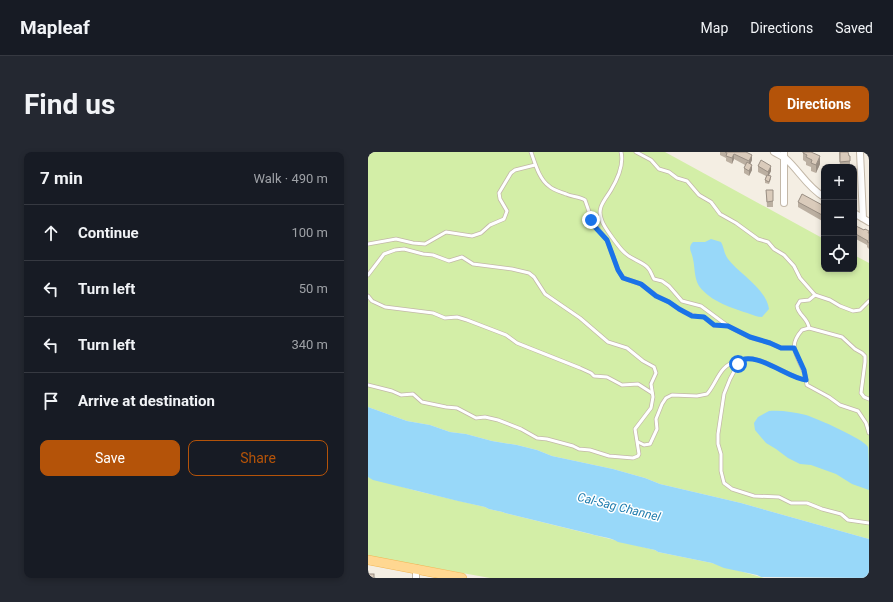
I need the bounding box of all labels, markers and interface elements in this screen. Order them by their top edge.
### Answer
text: Mapleaf [20,16,90,39]
text: Map [701,20,728,36]
text: Directions [750,20,813,36]
text: Saved [835,20,873,36]
button: Directions [769,86,869,122]
text: Find us [24,88,115,121]
map controls [821,164,857,272]
button: + [821,164,857,200]
text: 7 min [40,168,83,188]
text: Walk · 490 m [253,171,328,186]
button: − [821,200,857,236]
route end [582,211,600,229]
icon: ahead [40,222,62,244]
text: Continue [78,224,139,242]
text: 100 m [291,225,328,240]
button: locate [821,236,857,272]
icon: left [40,278,62,300]
text: Turn left [78,280,135,298]
text: 50 m [299,281,328,296]
icon: left [40,334,62,356]
text: Turn left [78,336,135,354]
text: 340 m [291,337,328,352]
route start [729,355,747,373]
icon: arrive [40,390,62,412]
text: Arrive at destination [78,392,215,410]
button: Save [40,440,180,476]
button: Share [188,440,328,476]
water label: Cal-Sag Channel [576,490,662,524]

